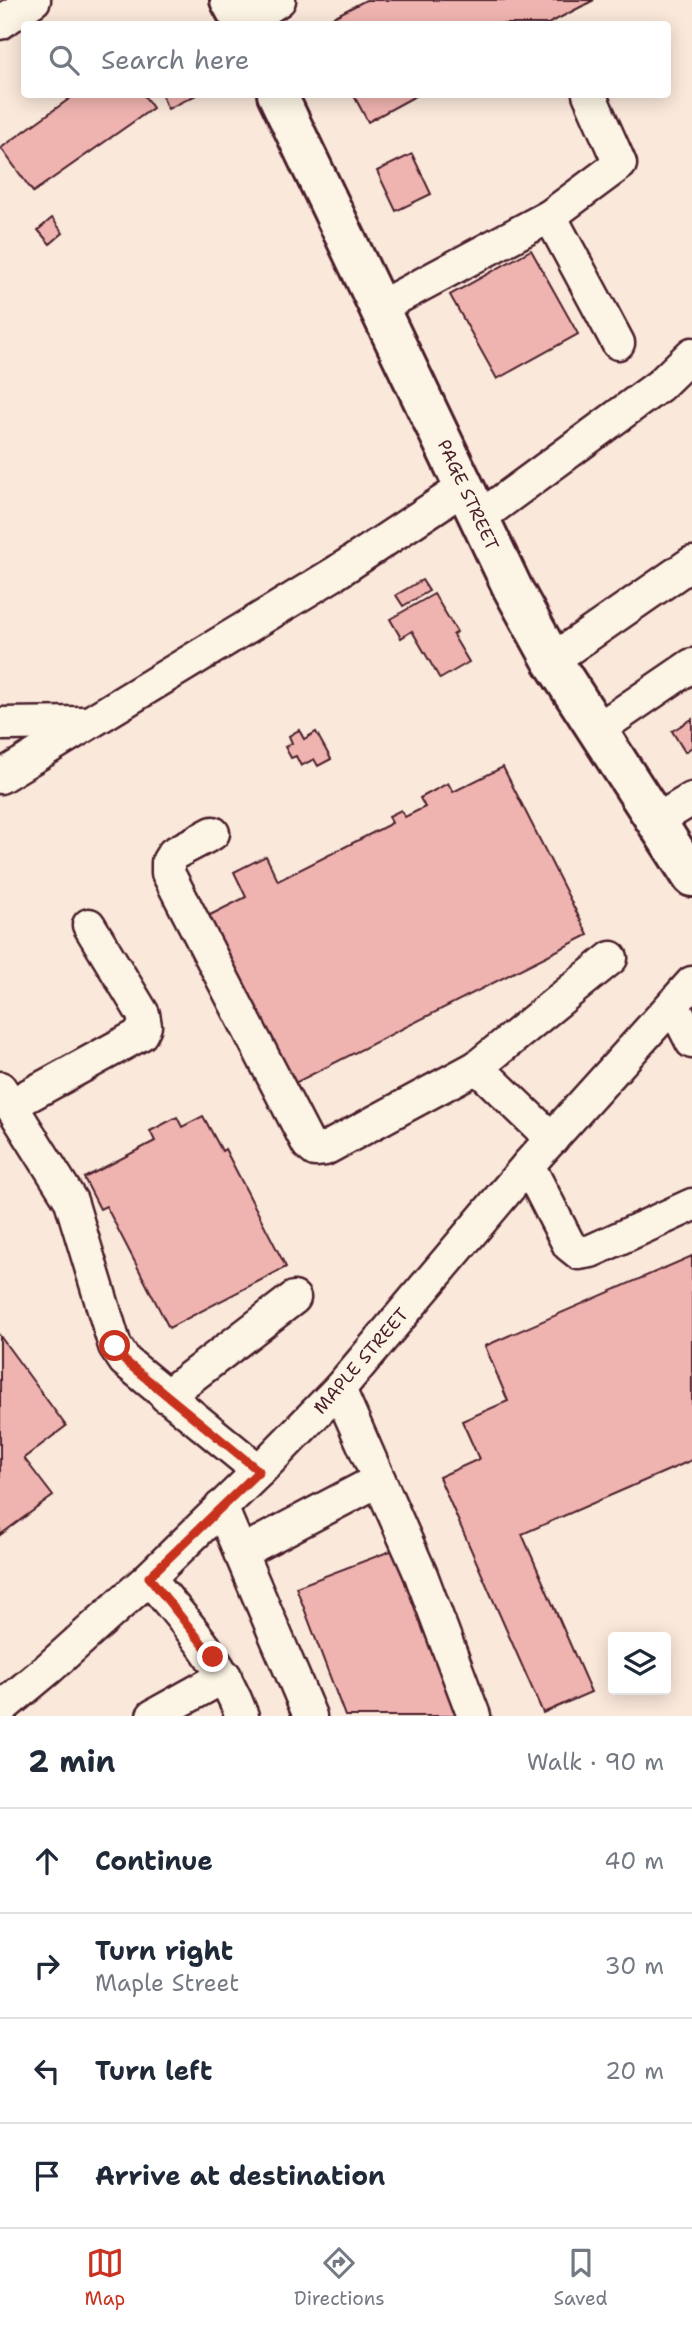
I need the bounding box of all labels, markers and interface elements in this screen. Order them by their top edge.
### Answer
search box [21,21,671,98]
icon: search [45,41,83,79]
text: Search here [101,42,250,77]
street label: PAGE STREET [432,436,504,554]
street label: MAPLE STREET [308,1303,414,1419]
route start [99,1330,130,1361]
map controls [608,1632,671,1695]
button: layers [608,1632,671,1695]
route end [197,1641,228,1672]
text: 2 min [28,1741,115,1782]
text: Walk · 90 m [527,1747,664,1777]
icon: ahead [28,1842,66,1880]
text: Continue [95,1843,213,1878]
text: 40 m [604,1846,664,1876]
text: Turn right [95,1933,233,1968]
icon: right [28,1947,66,1985]
text: 30 m [605,1951,664,1981]
text: Maple Street [95,1968,239,1998]
icon: left [28,2052,66,2090]
text: Turn left [95,2053,212,2088]
text: 20 m [605,2056,664,2086]
icon: arrive [28,2157,66,2195]
text: Arrive at destination [95,2158,385,2193]
tab: Map [84,2244,125,2311]
tab: Directions [294,2244,385,2311]
tab: Saved [554,2244,608,2311]

